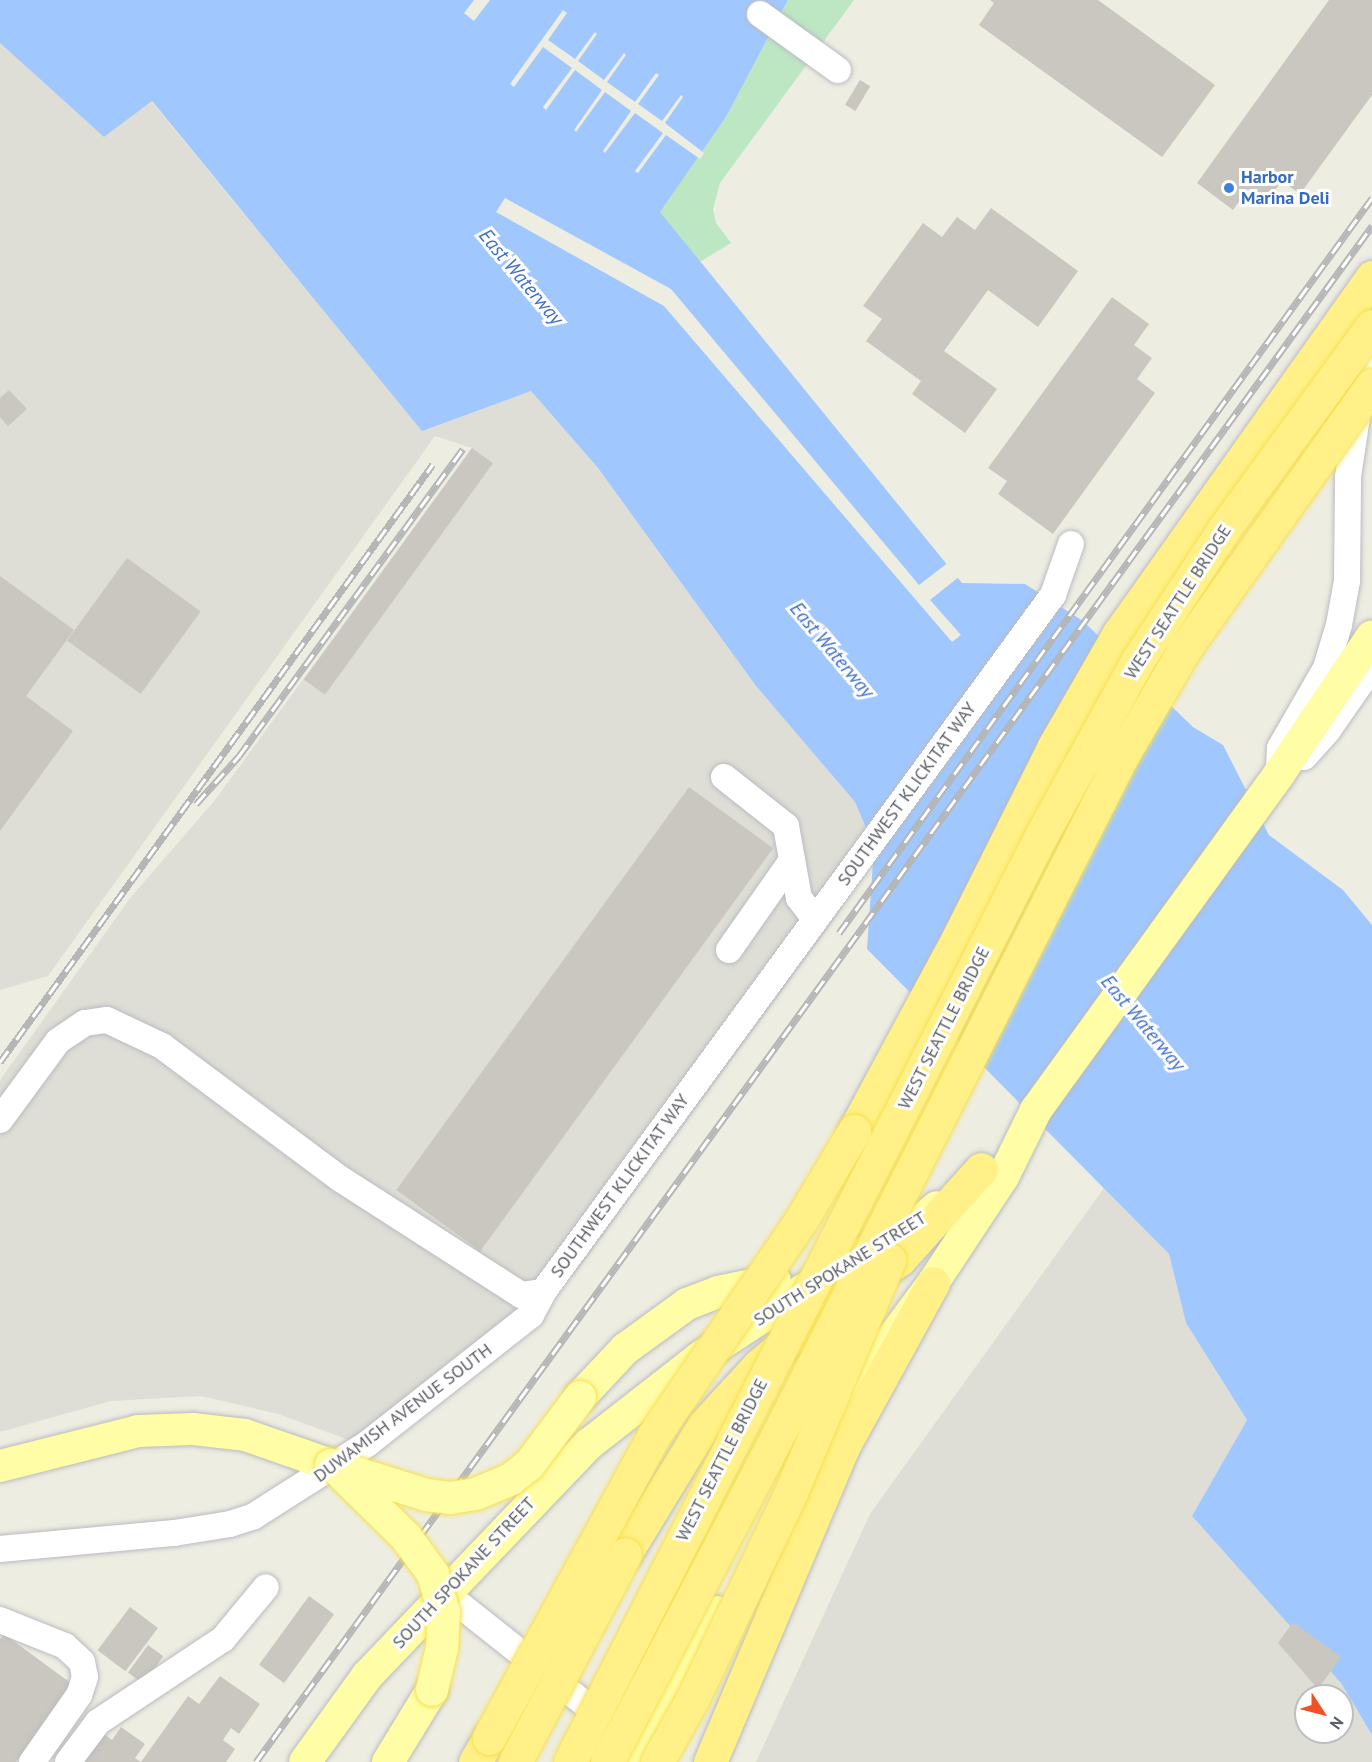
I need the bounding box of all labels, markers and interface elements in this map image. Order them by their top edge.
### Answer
place label: Harbor Marina Deli [1241,167,1330,210]
marker: Harbor Marina Deli [1222,181,1236,195]
water label: East Waterway [474,224,568,330]
street label: WEST SEATTLE BRIDGE [1120,520,1236,684]
water label: East Waterway [785,597,879,703]
street label: SOUTHWEST KLICKITAT WAY [833,697,981,891]
street label: WEST SEATTLE BRIDGE [893,943,995,1113]
water label: East Waterway [1096,970,1190,1076]
street label: SOUTHWEST KLICKITAT WAY [546,1089,694,1283]
street label: SOUTH SPOKANE STREET [750,1207,930,1331]
street label: DUWAMISH AVENUE SOUTH [309,1339,497,1487]
street label: WEST SEATTLE BRIDGE [671,1375,773,1545]
street label: SOUTH SPOKANE STREET [388,1493,540,1653]
north arrow [1294,1684,1354,1744]
text: N [1326,1713,1348,1734]

